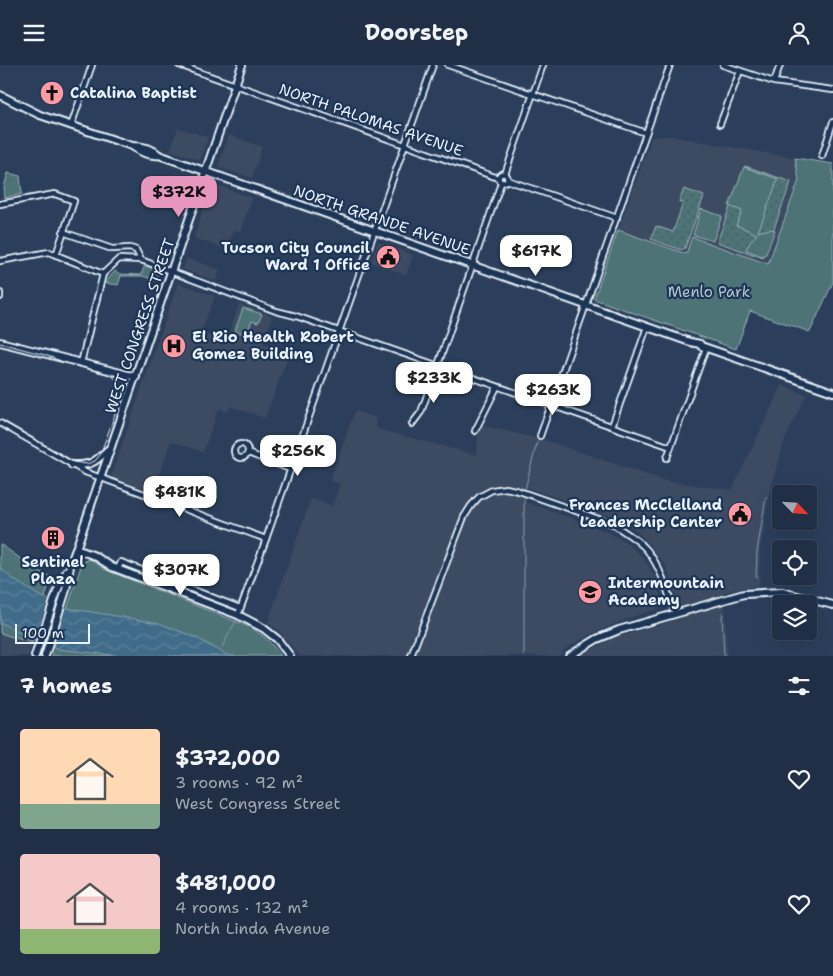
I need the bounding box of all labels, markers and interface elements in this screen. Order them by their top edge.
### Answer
text: Doorstep [365,18,468,47]
icon: menu [20,19,48,47]
icon: person [785,19,813,47]
street label: NORTH PALOMAS AVENUE [276,79,466,161]
church icon: Catalina Baptist [39,80,65,106]
place label: Catalina Baptist [70,83,197,103]
pin: $372K [144,175,214,218]
street label: NORTH GRANDE AVENUE [291,180,473,260]
text: $372K [152,181,206,202]
pin: $617K [501,235,571,277]
street label: WEST CONGRESS STREET [101,236,179,416]
place label: Tucson City Council Ward 1 Office [221,238,370,275]
text: $617K [511,240,561,261]
public building icon: Tucson City Council Ward 1 Office [375,244,401,270]
park label: Menlo Park [668,282,750,302]
place label: El Rio Health Robert Gomez Building [192,327,354,364]
hospital icon: El Rio Health Robert Gomez Building [161,333,187,359]
pin: $233K [399,361,469,404]
text: $233K [407,367,461,388]
pin: $263K [518,373,588,416]
text: $263K [526,379,580,400]
pin: $256K [263,435,333,477]
text: $256K [271,440,325,461]
pin: $481K [145,475,215,518]
text: $481K [154,481,206,502]
north arrow [772,485,818,530]
map controls [772,485,817,640]
place label: Frances McClelland Leadership Center [569,495,722,532]
public building icon: Frances McClelland Leadership Center [727,501,753,527]
building icon: Sentinel Plaza [40,525,66,551]
button: locate [772,540,817,585]
place label: Sentinel Plaza [22,552,85,589]
pin: $307K [146,553,216,596]
text: $307K [154,559,208,580]
place label: Intermountain Academy [608,573,724,610]
school or university icon: Intermountain Academy [577,579,603,605]
button: layers [772,595,817,640]
scale bar [15,621,90,644]
text: 100 m [22,624,64,642]
text: 7 homes [20,672,112,700]
icon: filters [785,672,813,700]
text: $372,000 [175,744,281,772]
icon: home [60,749,120,809]
icon: heart [785,765,813,793]
text: 3 rooms · 92 m² [175,772,303,793]
text: West Congress Street [175,793,340,814]
text: $481,000 [175,869,276,897]
icon: home [60,874,120,934]
icon: heart [785,890,813,918]
text: 4 rooms · 132 m² [175,897,309,918]
text: North Linda Avenue [175,918,330,939]

